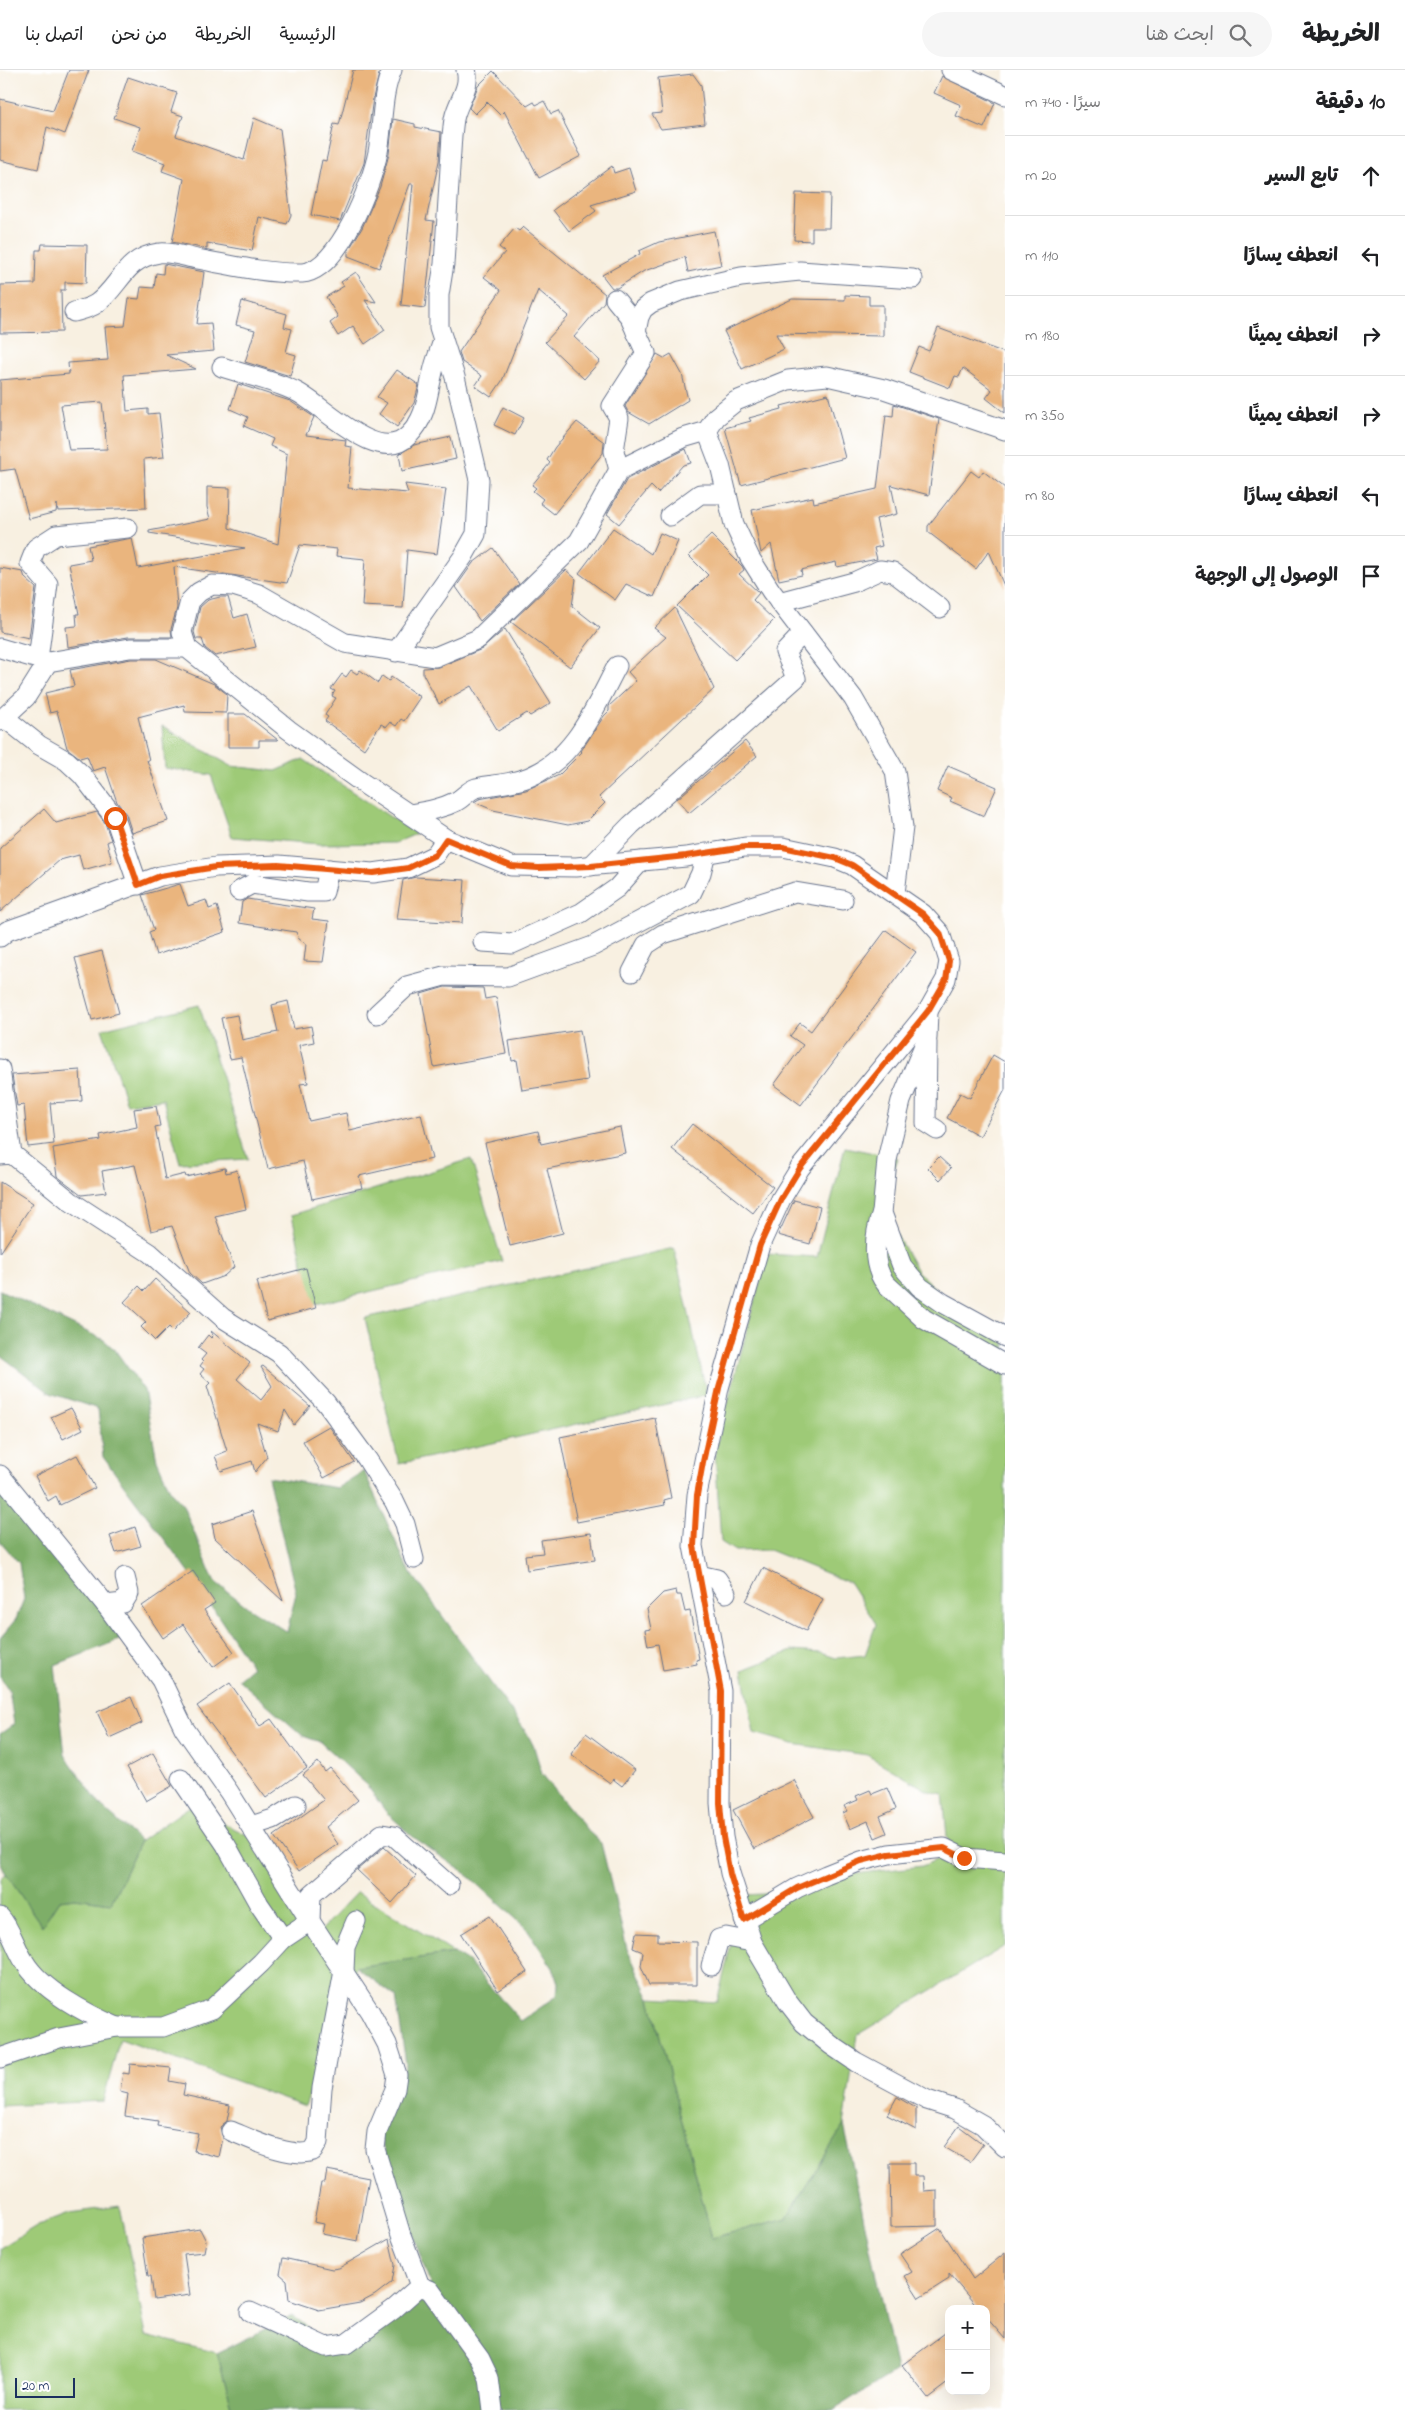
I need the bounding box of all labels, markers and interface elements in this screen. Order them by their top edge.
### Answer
search box [922,12,1272,57]
text: الخريطة [1302,18,1380,53]
icon: search [1226,21,1254,49]
text: ابحث هنا [1146,22,1214,49]
text: اتصل بنا [25,23,83,49]
text: من نحن [111,23,167,49]
text: الخريطة [195,23,251,49]
text: الرئيسية [279,23,336,49]
text: 10 دقيقة [1316,88,1385,118]
text: سيرًا · 740 m [1025,91,1101,115]
icon: ahead [1357,162,1385,190]
text: تابع السير [1266,163,1338,190]
text: 20 m [1025,164,1056,188]
icon: left [1357,242,1385,270]
text: انعطف يسارًا [1243,243,1338,270]
text: 110 m [1025,244,1059,268]
icon: right [1357,322,1385,350]
text: انعطف يمينًا [1248,323,1338,350]
text: 180 m [1025,324,1059,348]
icon: right [1357,402,1385,430]
text: انعطف يمينًا [1248,403,1338,430]
text: 350 m [1025,404,1064,428]
icon: left [1357,482,1385,510]
text: انعطف يسارًا [1243,483,1338,510]
text: 80 m [1025,484,1054,508]
icon: arrive [1357,562,1385,590]
text: الوصول إلى الوجهة [1195,563,1338,590]
route start [104,807,127,830]
route end [953,1847,976,1870]
map controls [945,2305,990,2395]
button: + [945,2305,990,2350]
button: − [945,2350,990,2395]
scale bar [15,2375,75,2398]
text: 20 m [22,2376,49,2397]

